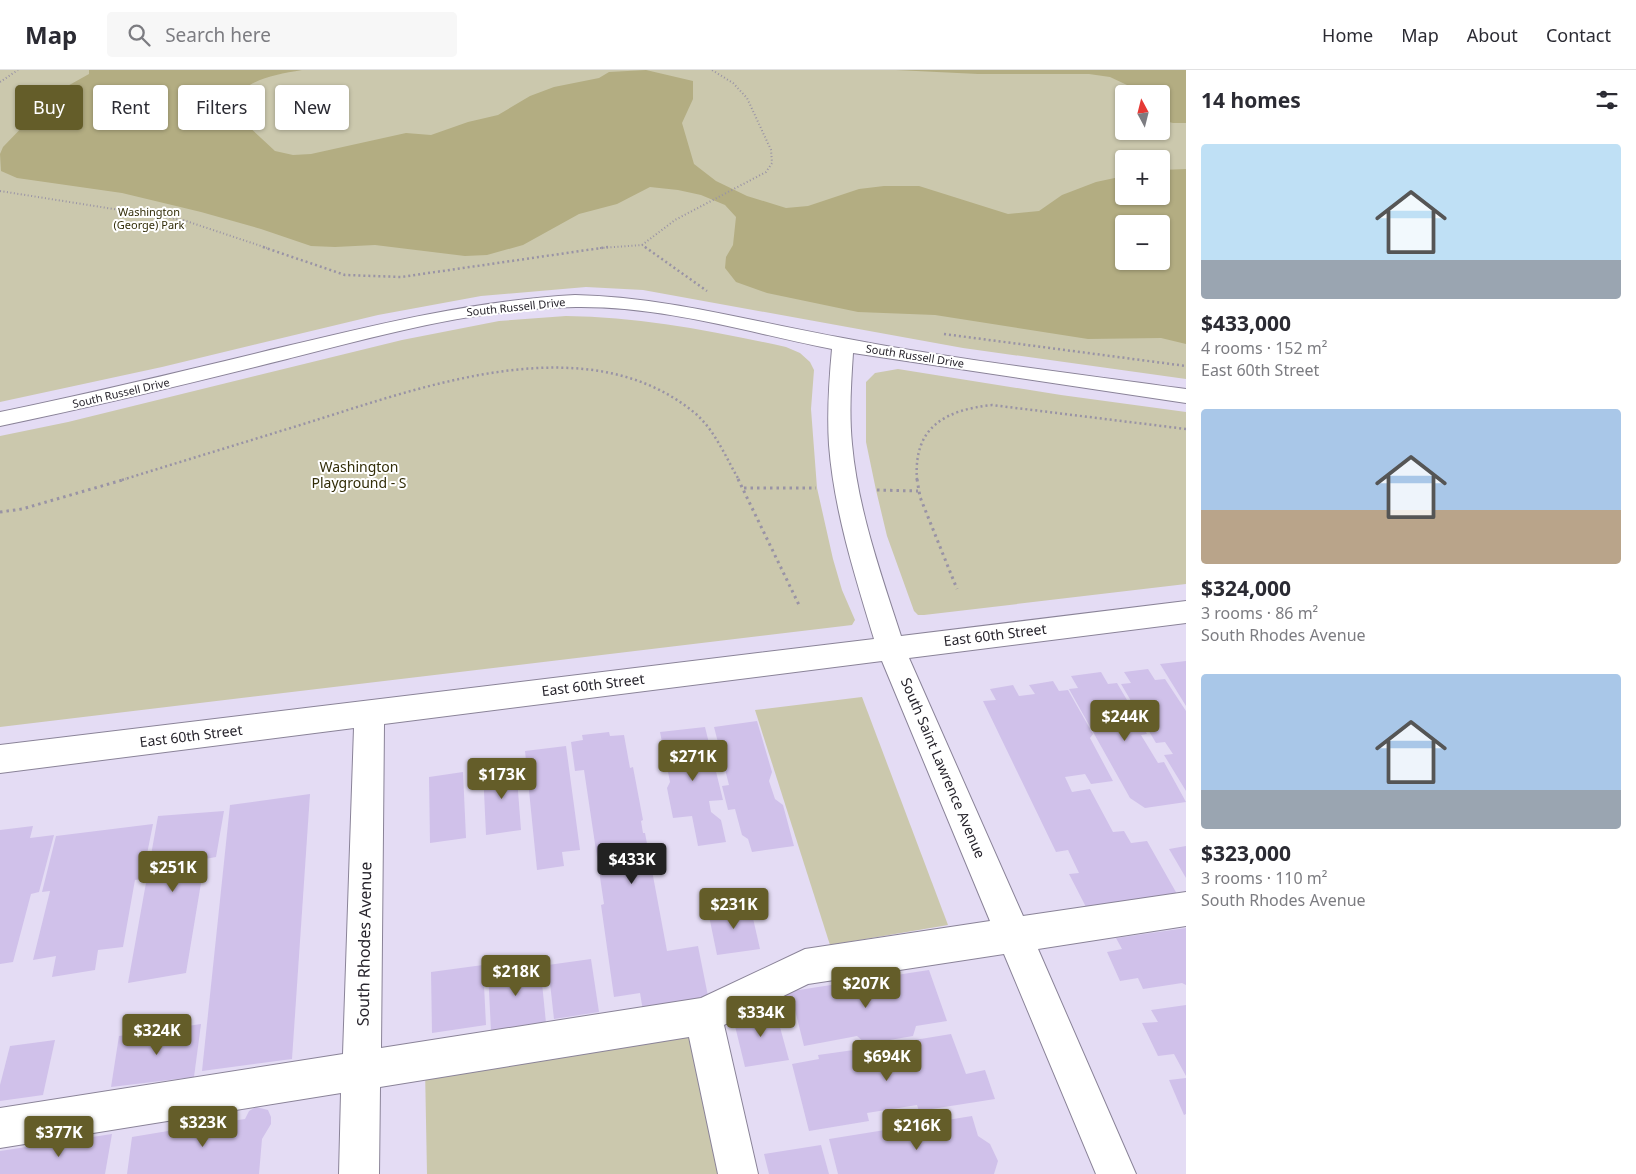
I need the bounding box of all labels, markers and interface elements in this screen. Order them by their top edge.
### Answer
search box [107,12,457,57]
text: Map [25,18,77,51]
icon: search [125,21,153,49]
text: Search here [165,22,271,48]
text: Home [1322,23,1373,47]
text: Map [1401,23,1439,47]
text: About [1467,23,1518,47]
text: Contact [1546,23,1611,47]
chip: Buy [15,85,83,130]
chip: Rent [93,85,168,130]
chip: Filters [178,85,265,130]
chip: New [275,85,349,130]
north arrow [1115,85,1170,140]
map controls [1115,85,1170,270]
text: 14 homes [1201,86,1301,114]
icon: filters [1593,86,1621,114]
button: + [1115,150,1170,205]
icon: home [1366,177,1456,267]
park label: Washington (George) Park [114,204,185,232]
button: − [1115,215,1170,270]
street label: South Russell Drive [466,294,566,319]
text: $433,000 [1201,309,1291,337]
text: 4 rooms · 152 m² [1201,337,1327,359]
street label: South Russell Drive [865,340,965,371]
text: East 60th Street [1201,359,1319,381]
street label: South Russell Drive [71,374,171,411]
icon: home [1366,442,1456,532]
park label: Washington Playground - S [311,457,407,492]
text: $324,000 [1201,574,1291,602]
text: 3 rooms · 86 m² [1201,602,1318,624]
street label: East 60th Street [942,619,1047,650]
text: South Rhodes Avenue [1201,624,1366,646]
street label: East 60th Street [540,669,645,700]
street label: South Saint Lawrence Avenue [897,675,990,861]
pin: $244K [1090,700,1160,742]
text: $244K [1101,705,1149,727]
icon: home [1366,707,1456,797]
street label: East 60th Street [138,720,243,751]
pin: $271K [658,740,728,782]
text: $271K [669,745,717,767]
pin: $173K [467,758,537,800]
text: $173K [478,763,526,785]
text: $323,000 [1201,839,1291,867]
pin: $433K [597,842,667,885]
text: $433K [608,848,656,870]
pin: $251K [138,850,208,893]
text: $251K [149,856,197,878]
street label: South Rhodes Avenue [352,862,376,1026]
text: 3 rooms · 110 m² [1201,867,1327,889]
pin: $231K [699,888,769,930]
text: South Rhodes Avenue [1201,889,1366,911]
text: $231K [710,893,758,915]
pin: $218K [481,954,551,997]
text: $218K [492,960,540,982]
pin: $207K [831,966,901,1009]
text: $207K [842,972,890,994]
pin: $334K [726,996,796,1038]
text: $334K [737,1001,785,1023]
pin: $324K [122,1014,192,1056]
text: $324K [133,1019,181,1041]
pin: $694K [852,1040,922,1082]
text: $694K [863,1045,911,1067]
pin: $323K [168,1106,238,1148]
pin: $216K [882,1108,952,1151]
text: $323K [179,1111,227,1133]
text: $216K [893,1114,941,1136]
pin: $377K [24,1116,94,1158]
text: $377K [35,1121,83,1143]

